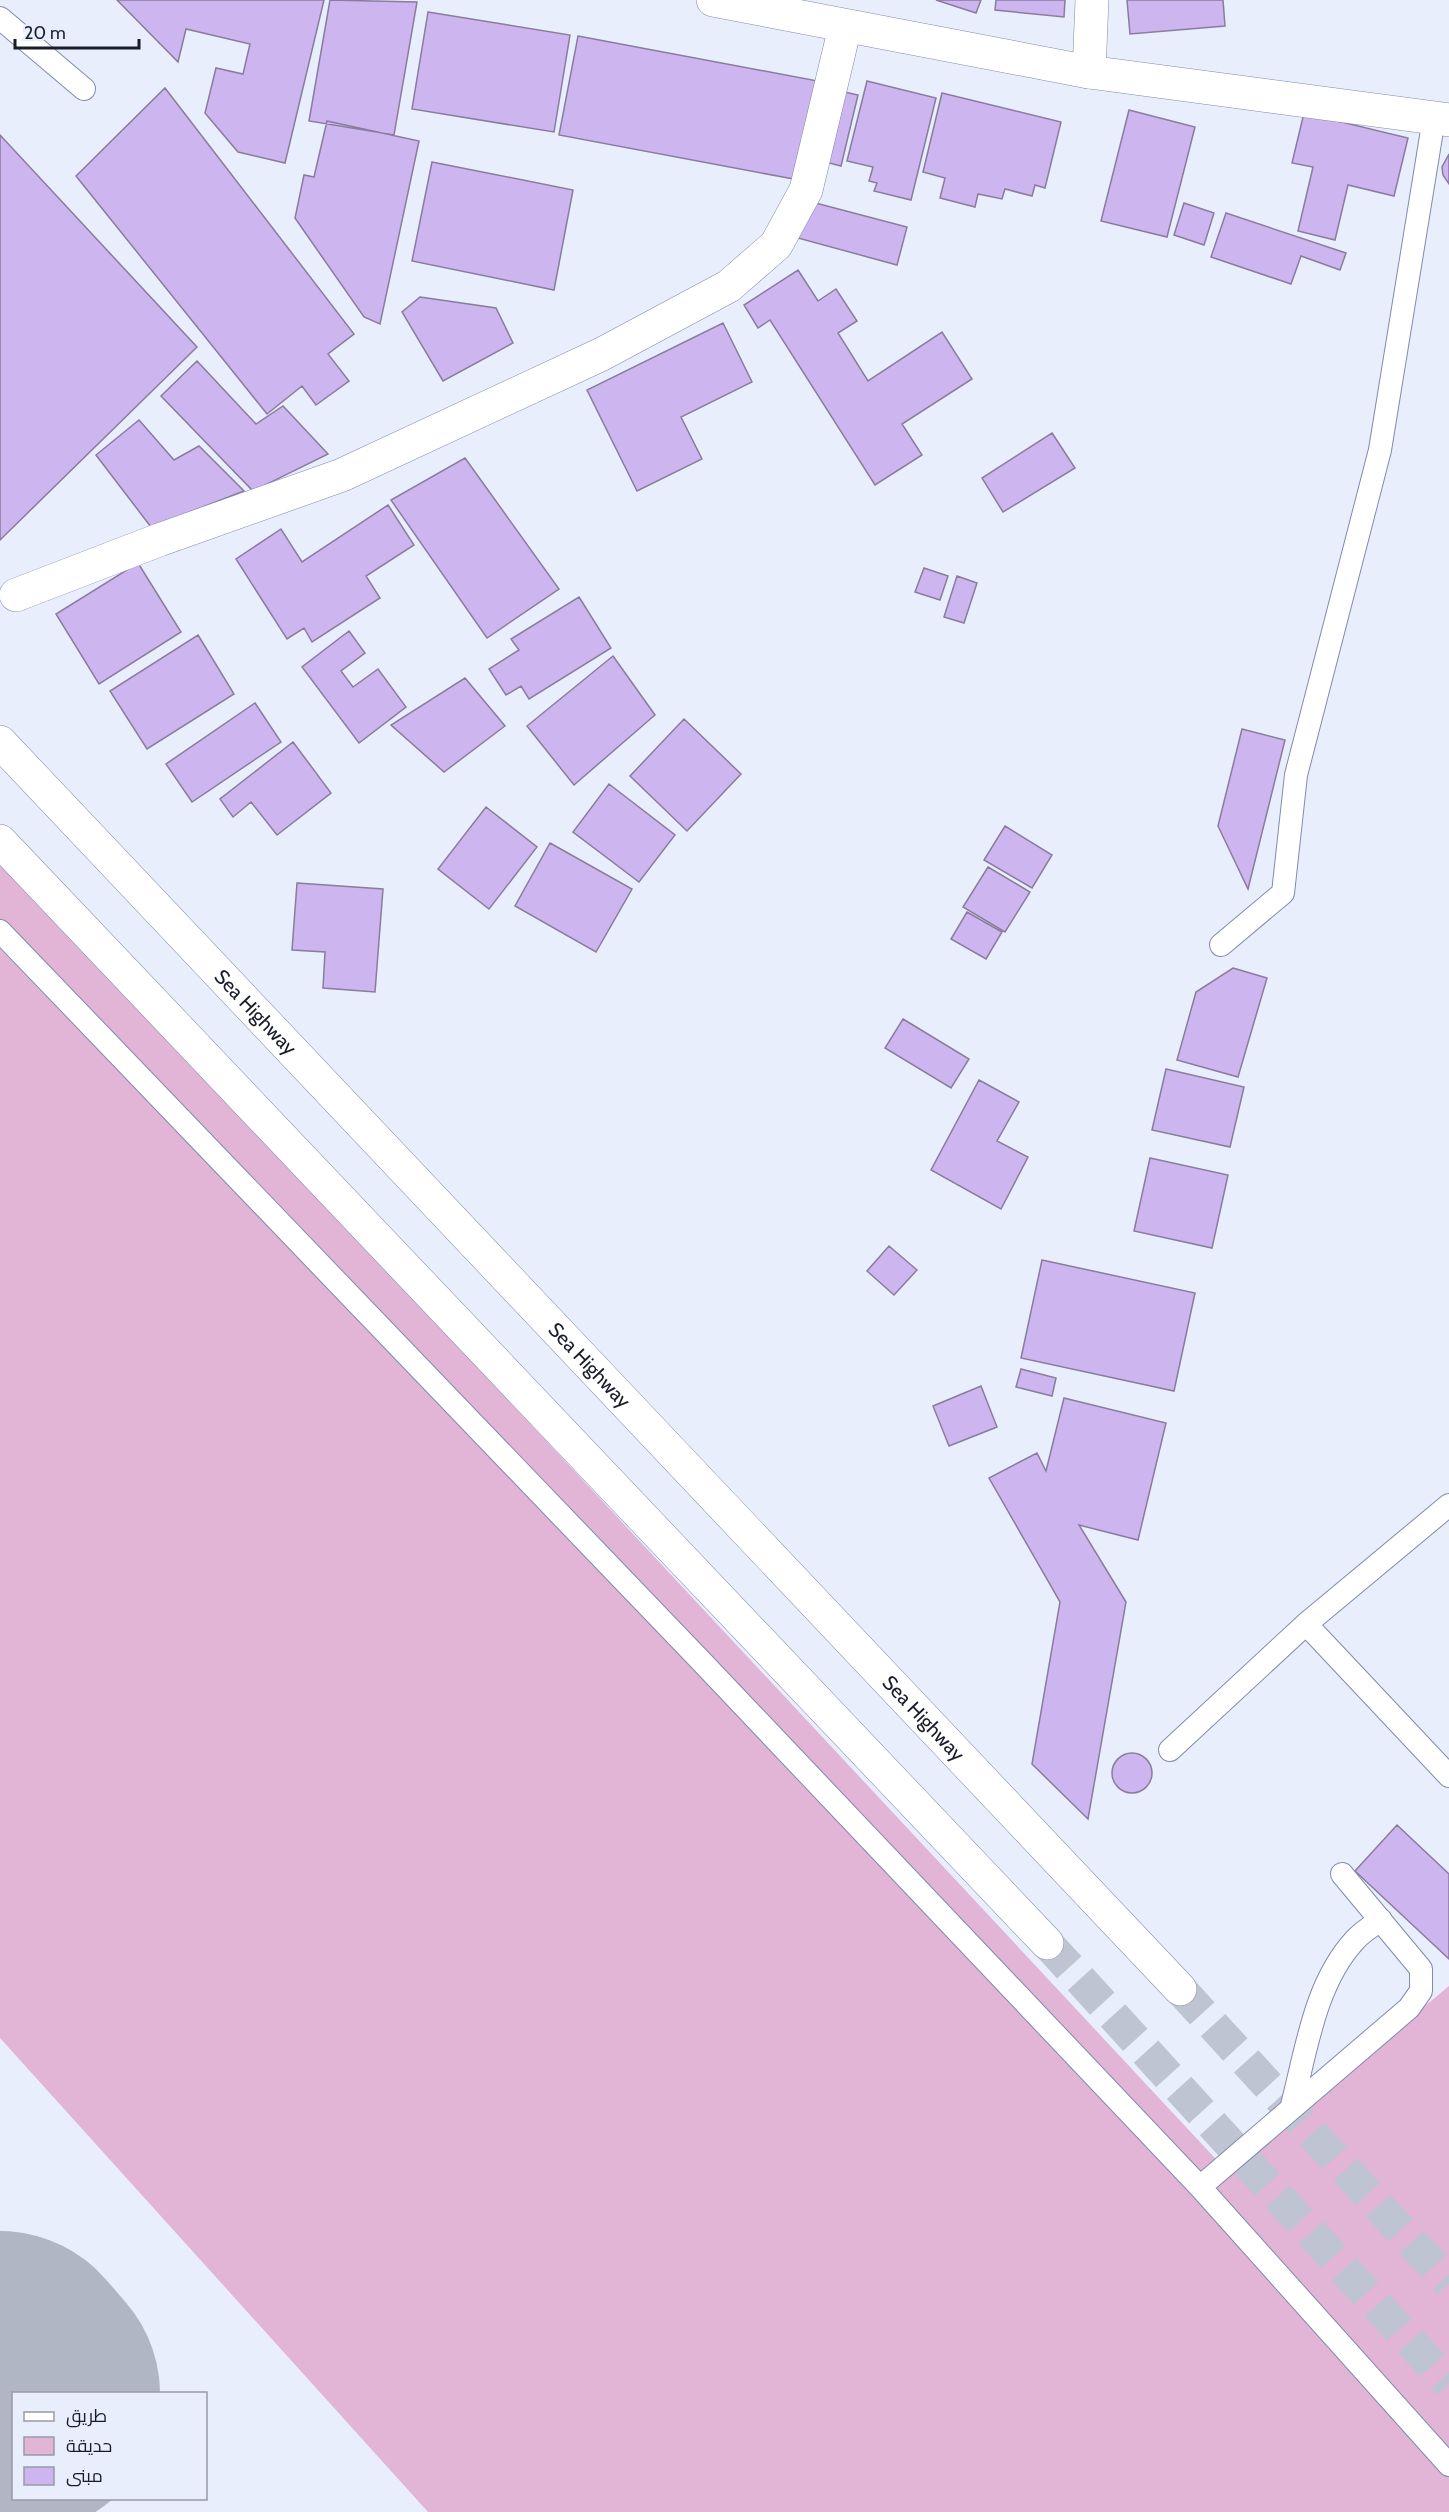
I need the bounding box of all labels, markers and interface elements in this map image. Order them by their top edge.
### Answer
scale bar [15,12,140,50]
text: 20 m [24,22,66,44]
street label: Sea Highway [210,964,302,1060]
street label: Sea Highway [544,1318,636,1413]
street label: Sea Highway [878,1671,970,1766]
legend [12,2392,207,2500]
text: طريق [66,2405,107,2428]
text: حديقة [66,2435,112,2457]
text: مبنى [66,2465,103,2487]

